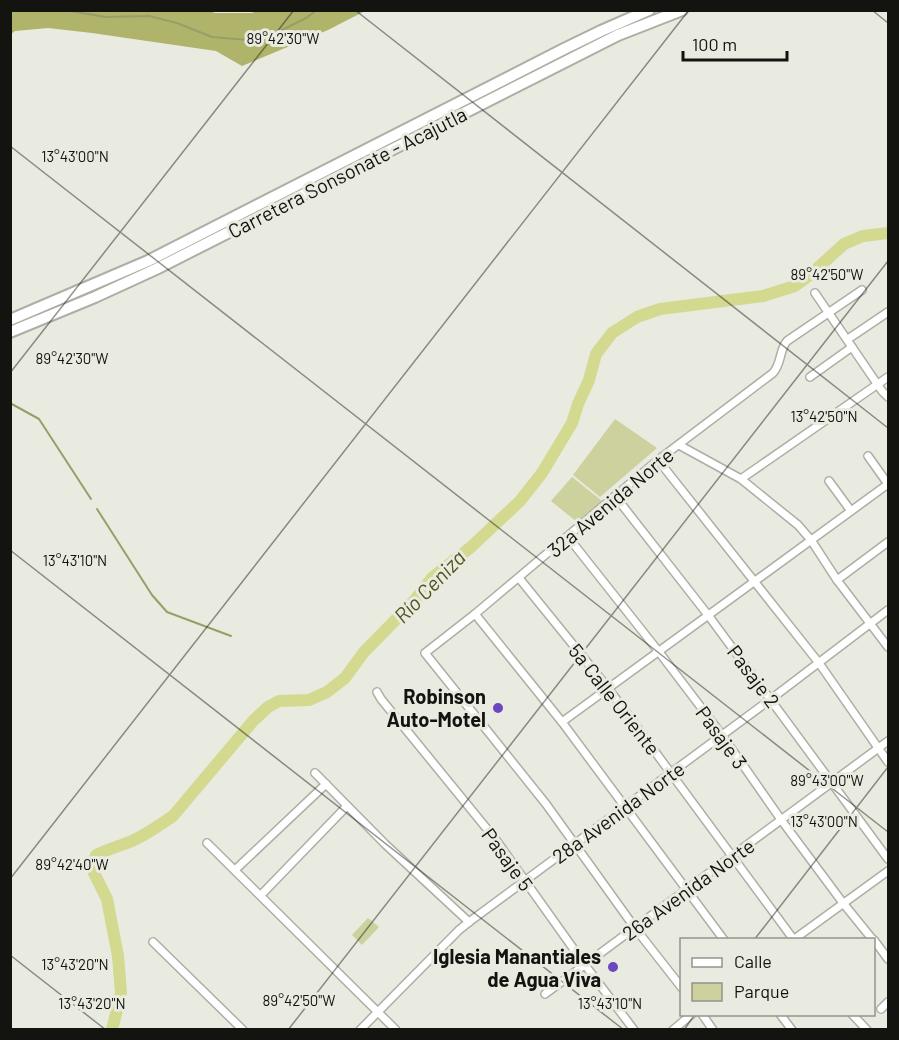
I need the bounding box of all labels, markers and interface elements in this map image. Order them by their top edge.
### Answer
scale bar [683,24,786,62]
text: 89°42'30"W [247,29,319,47]
text: 100 m [692,33,737,55]
street label: Carretera Sonsonate - Acajutla [224,101,470,243]
text: 13°43'00"N [41,147,109,165]
text: 89°42'50"W [791,265,863,283]
text: 89°42'30"W [36,349,108,367]
text: 13°42'50"N [790,407,858,425]
street label: 32a Avenida Norte [542,442,678,562]
water label: Río Ceniza [388,544,470,628]
text: 13°43'10"N [43,551,107,569]
street label: 5a Calle Oriente [564,639,666,759]
street label: Pasaje 2 [723,640,785,712]
place label: Robinson Auto-Motel [386,684,486,731]
marker: Robinson Auto-Motel [491,701,505,715]
street label: Pasaje 3 [691,701,753,773]
street label: 28a Avenida Norte [547,756,689,868]
text: 89°43'00"W [790,771,864,789]
text: 13°43'00"N [790,812,858,830]
street label: Pasaje 5 [477,823,539,895]
street label: 26a Avenida Norte [617,833,759,945]
text: 89°42'40"W [35,855,109,873]
legend [680,938,875,1016]
place label: Iglesia Manantiales de Agua Viva [433,944,601,991]
text: Calle [734,950,772,972]
text: 13°43'20"N [41,955,109,973]
marker: Iglesia Manantiales de Agua Viva [606,960,620,974]
text: Parque [734,980,789,1002]
text: 89°42'50"W [263,991,335,1009]
text: 13°43'20"N [58,994,126,1012]
text: 13°43'10"N [578,994,642,1012]

